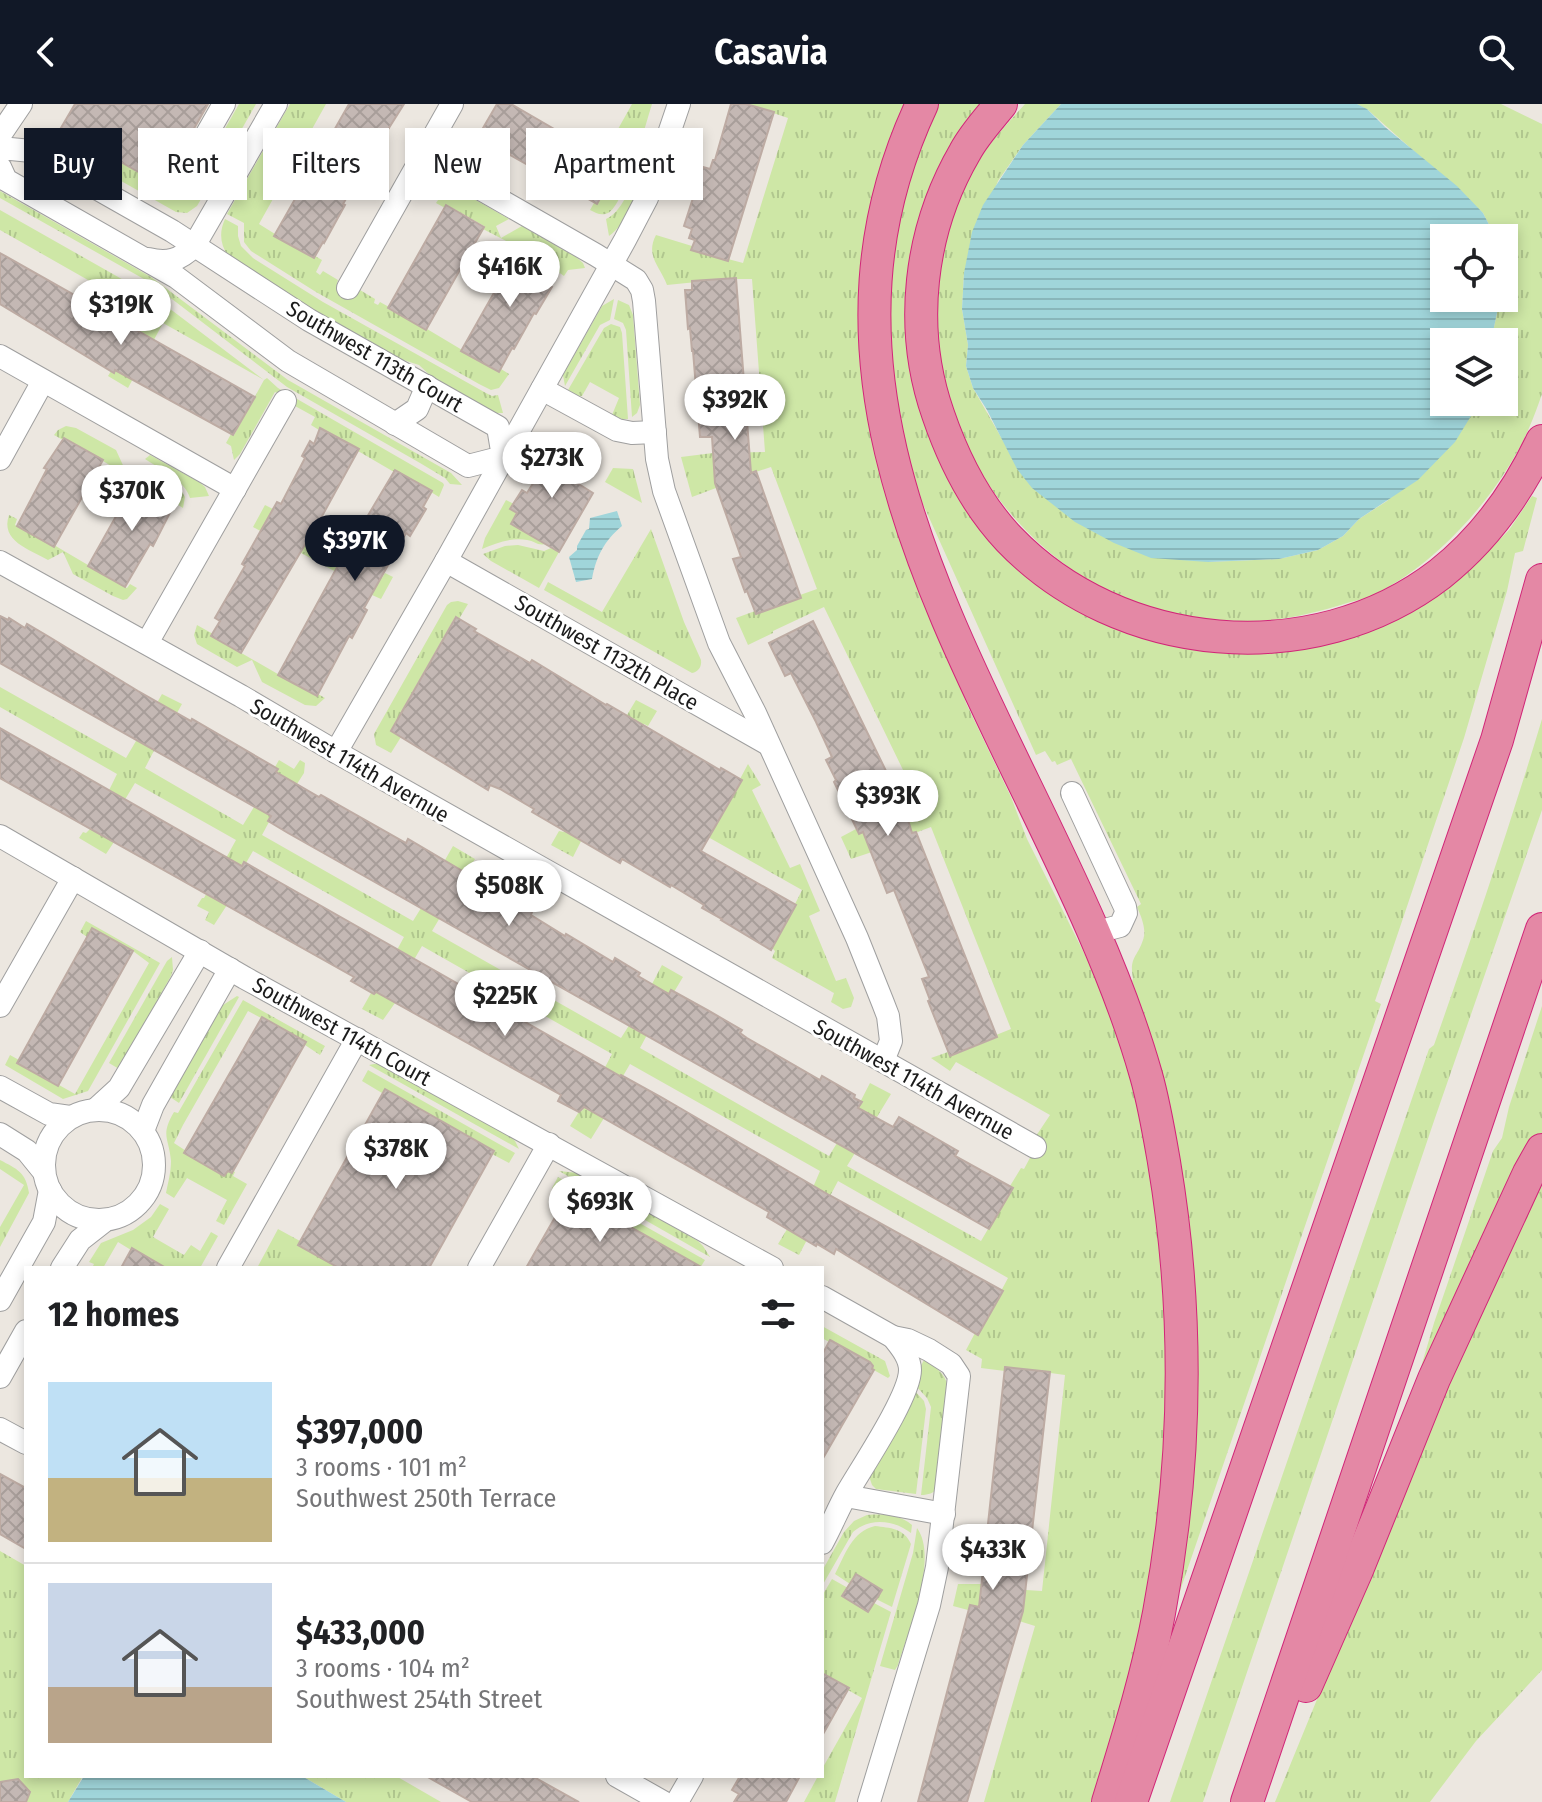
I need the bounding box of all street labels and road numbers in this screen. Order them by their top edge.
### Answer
street label: Southwest 113th Court [282,295,468,418]
street label: Southwest 1132th Place [510,589,703,716]
street label: Southwest 114th Avernue [246,692,454,828]
street label: Southwest 114th Court [248,971,436,1092]
street label: Southwest 114th Avernue [809,1013,1019,1146]

